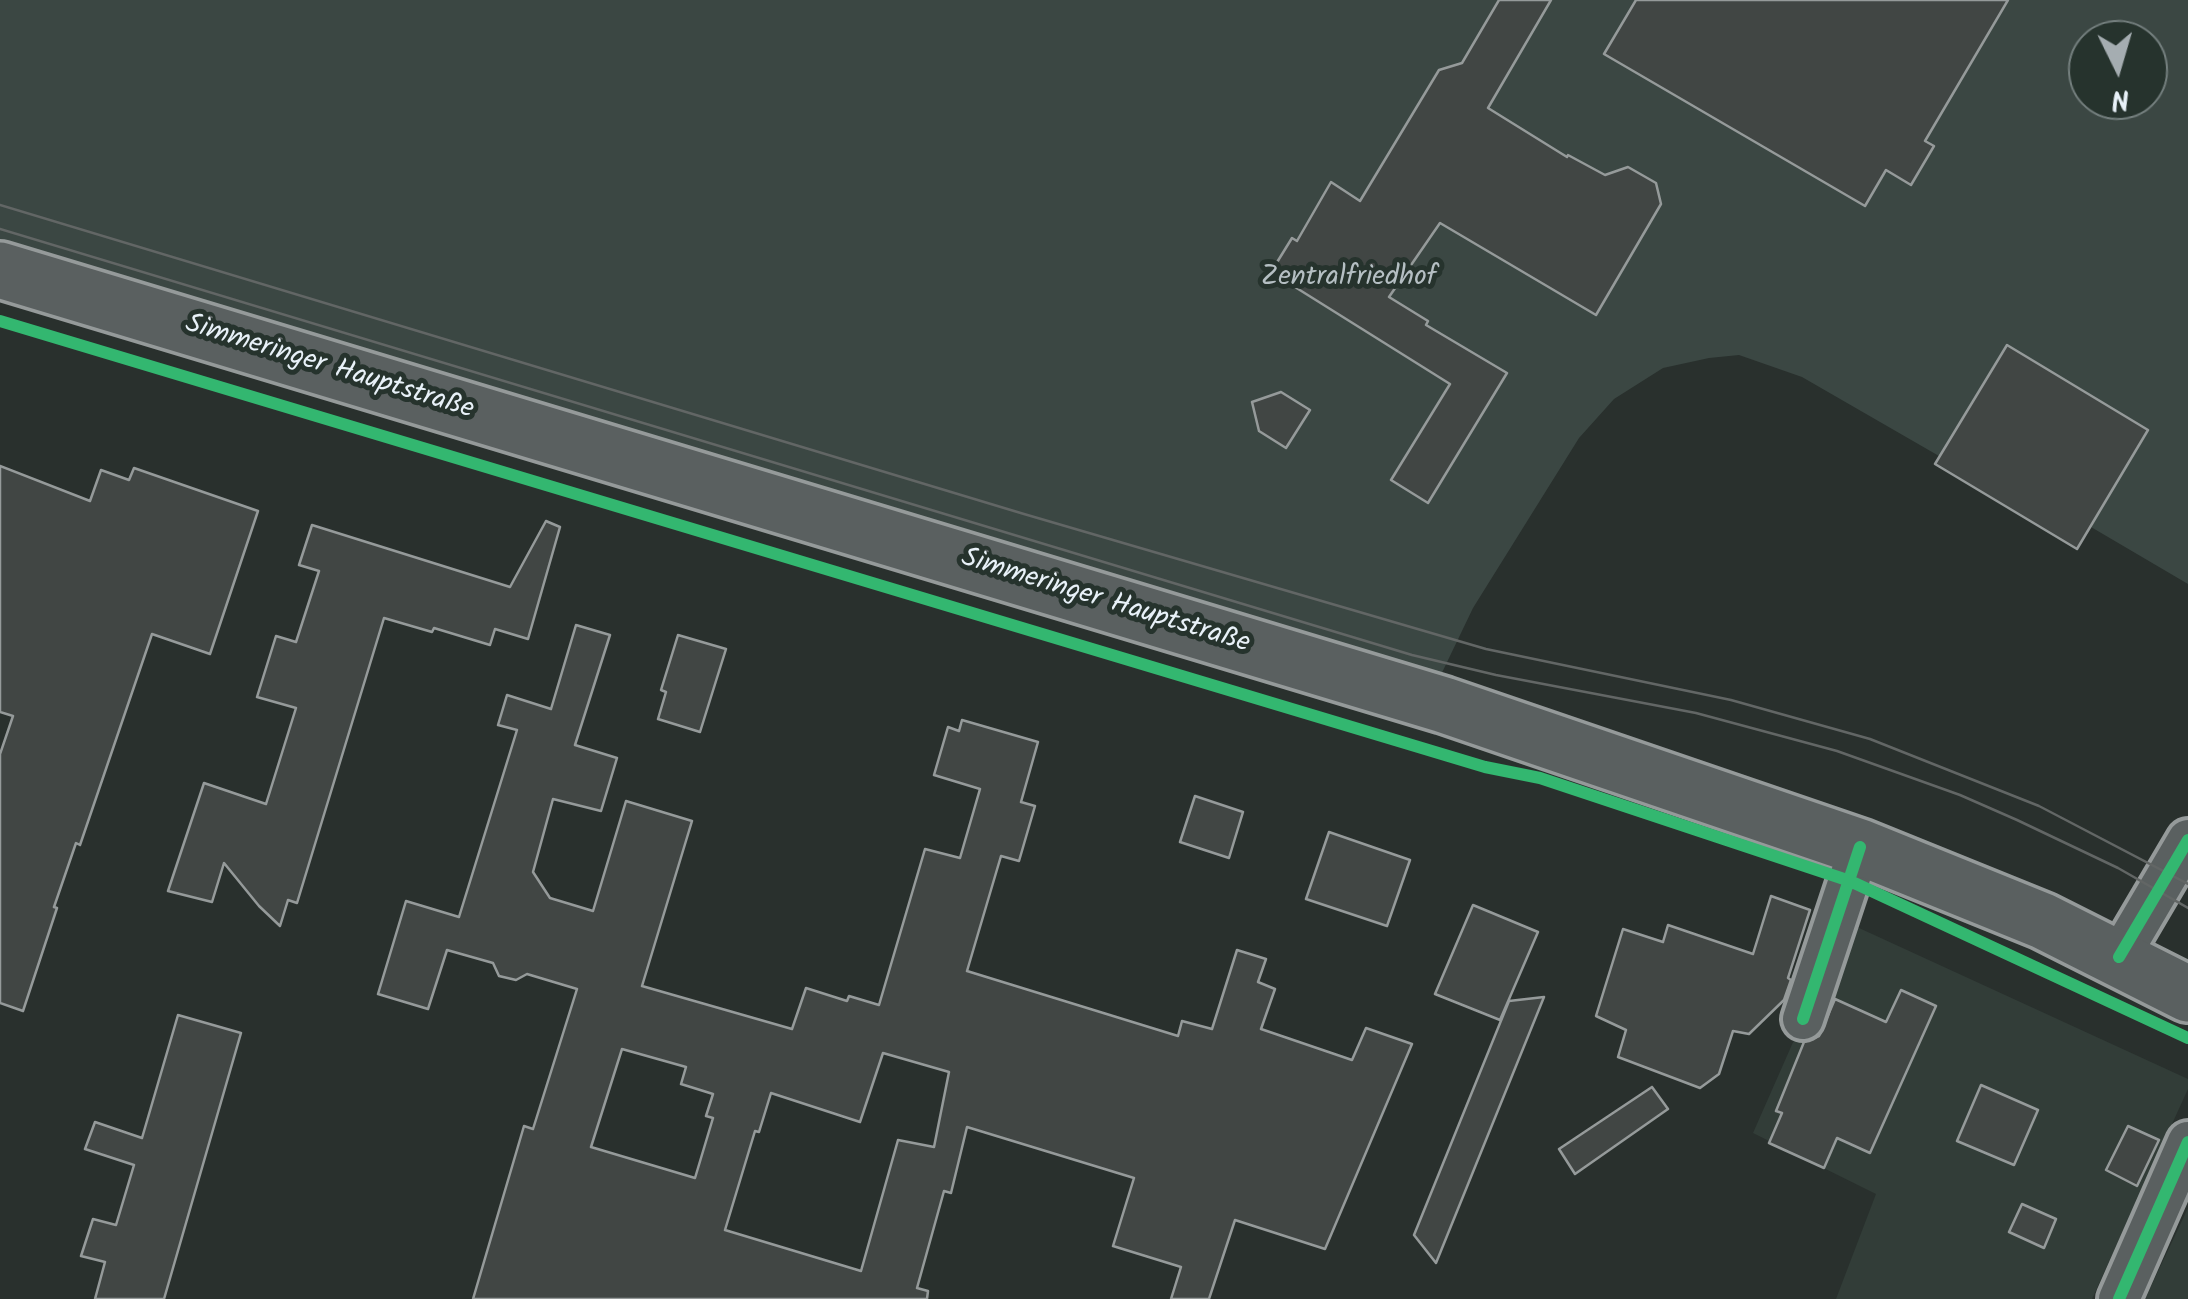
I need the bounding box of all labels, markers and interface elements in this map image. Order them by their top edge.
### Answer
north arrow [2068,20,2168,120]
text: N [2110,75,2131,122]
park label: Zentralfriedhof [1261,262,1437,296]
street label: Simmeringer Hauptstraße [181,309,477,429]
street label: Simmeringer Hauptstraße [957,543,1253,663]

